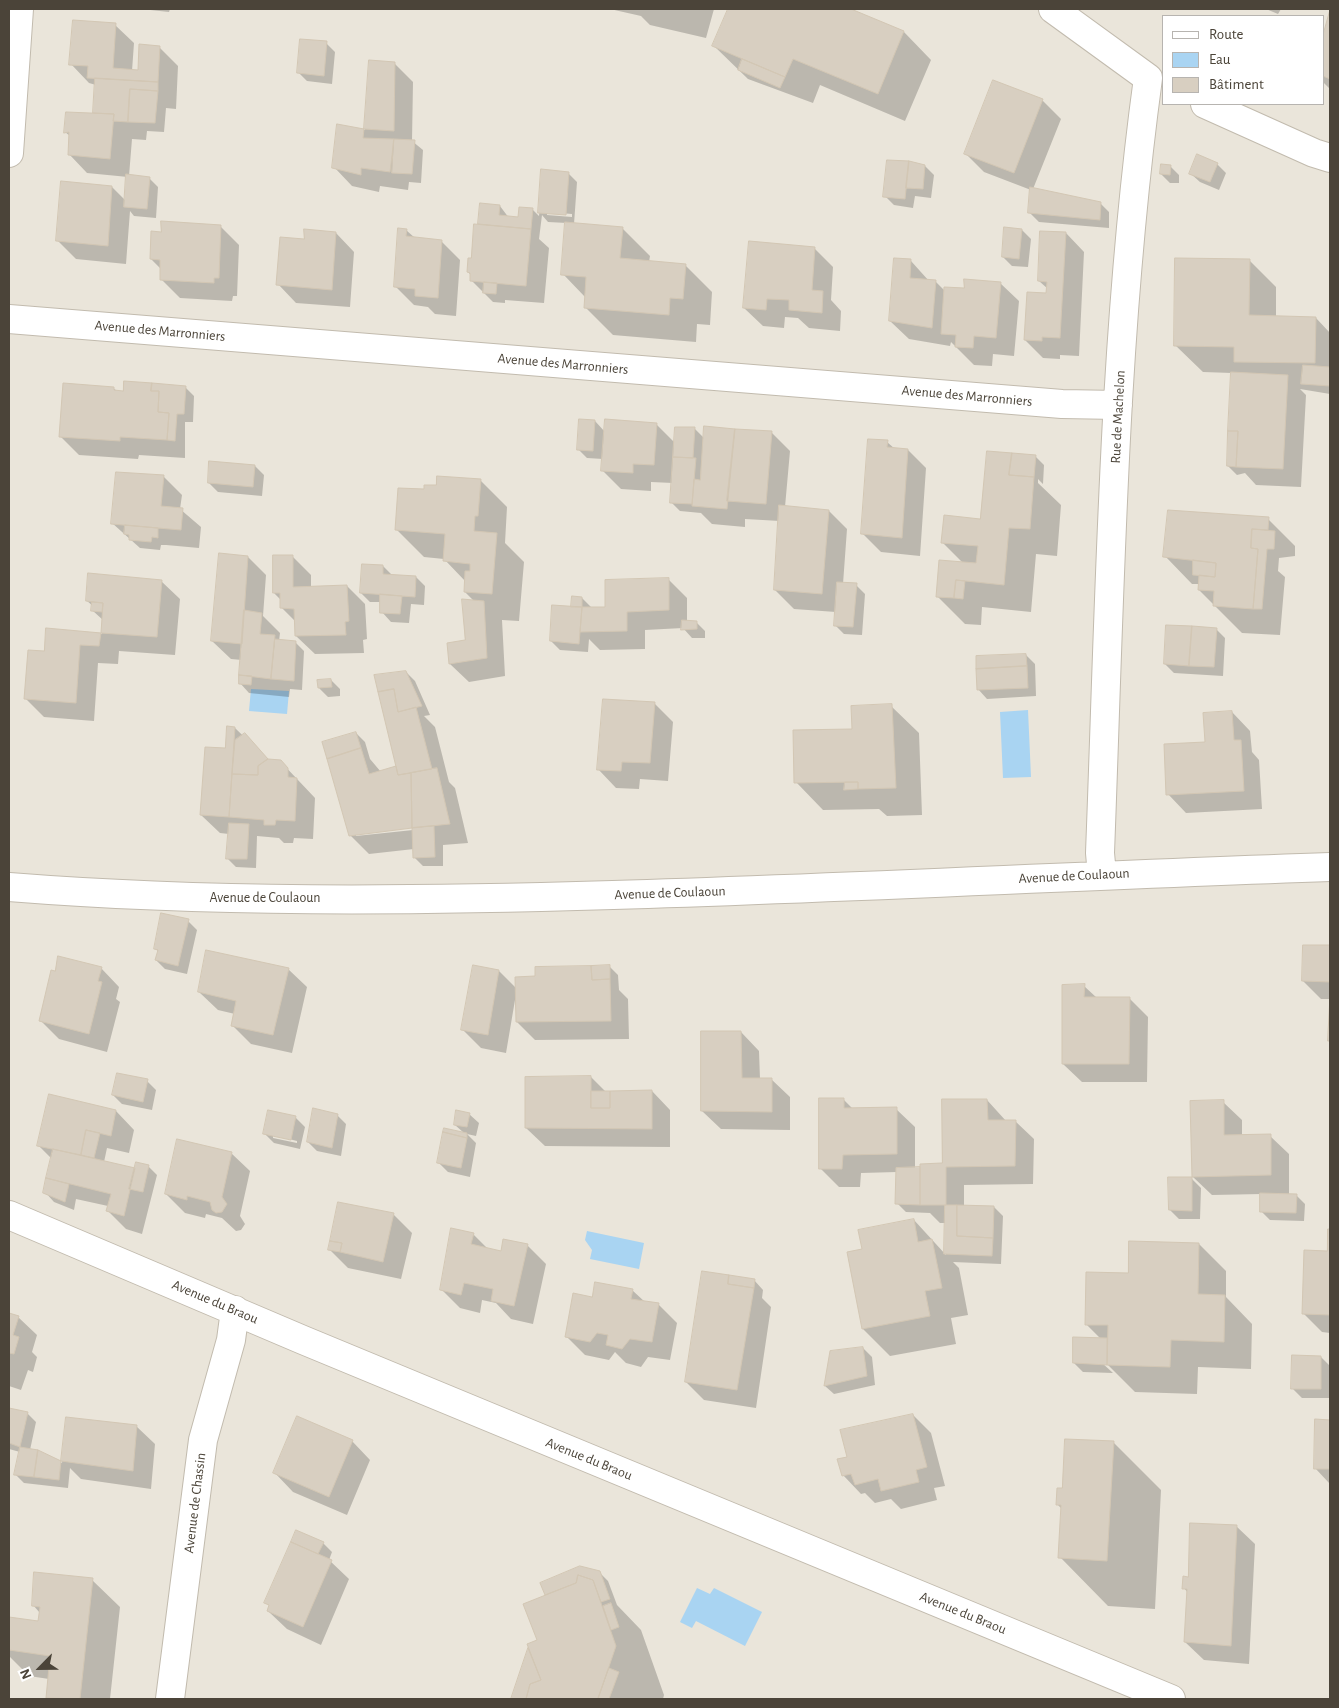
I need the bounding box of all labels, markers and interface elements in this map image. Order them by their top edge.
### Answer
legend [1162,15,1324,105]
text: Route [1209,27,1243,42]
text: Eau [1209,52,1231,67]
text: Bâtiment [1209,77,1264,92]
street label: Avenue des Marronniers [94,317,226,345]
street label: Avenue des Marronniers [497,350,629,378]
street label: Rue de Machelon [1107,370,1129,464]
street label: Avenue des Marronniers [901,382,1033,410]
street label: Avenue de Coulaoun [1018,865,1130,887]
street label: Avenue de Coulaoun [614,883,726,903]
street label: Avenue de Coulaoun [209,890,321,906]
street label: Avenue du Braou [169,1276,261,1328]
street label: Avenue du Braou [543,1434,635,1484]
street label: Avenue de Chassin [180,1452,210,1554]
street label: Avenue du Braou [917,1588,1009,1638]
north arrow [15,1643,65,1693]
text: N [18,1667,35,1681]

